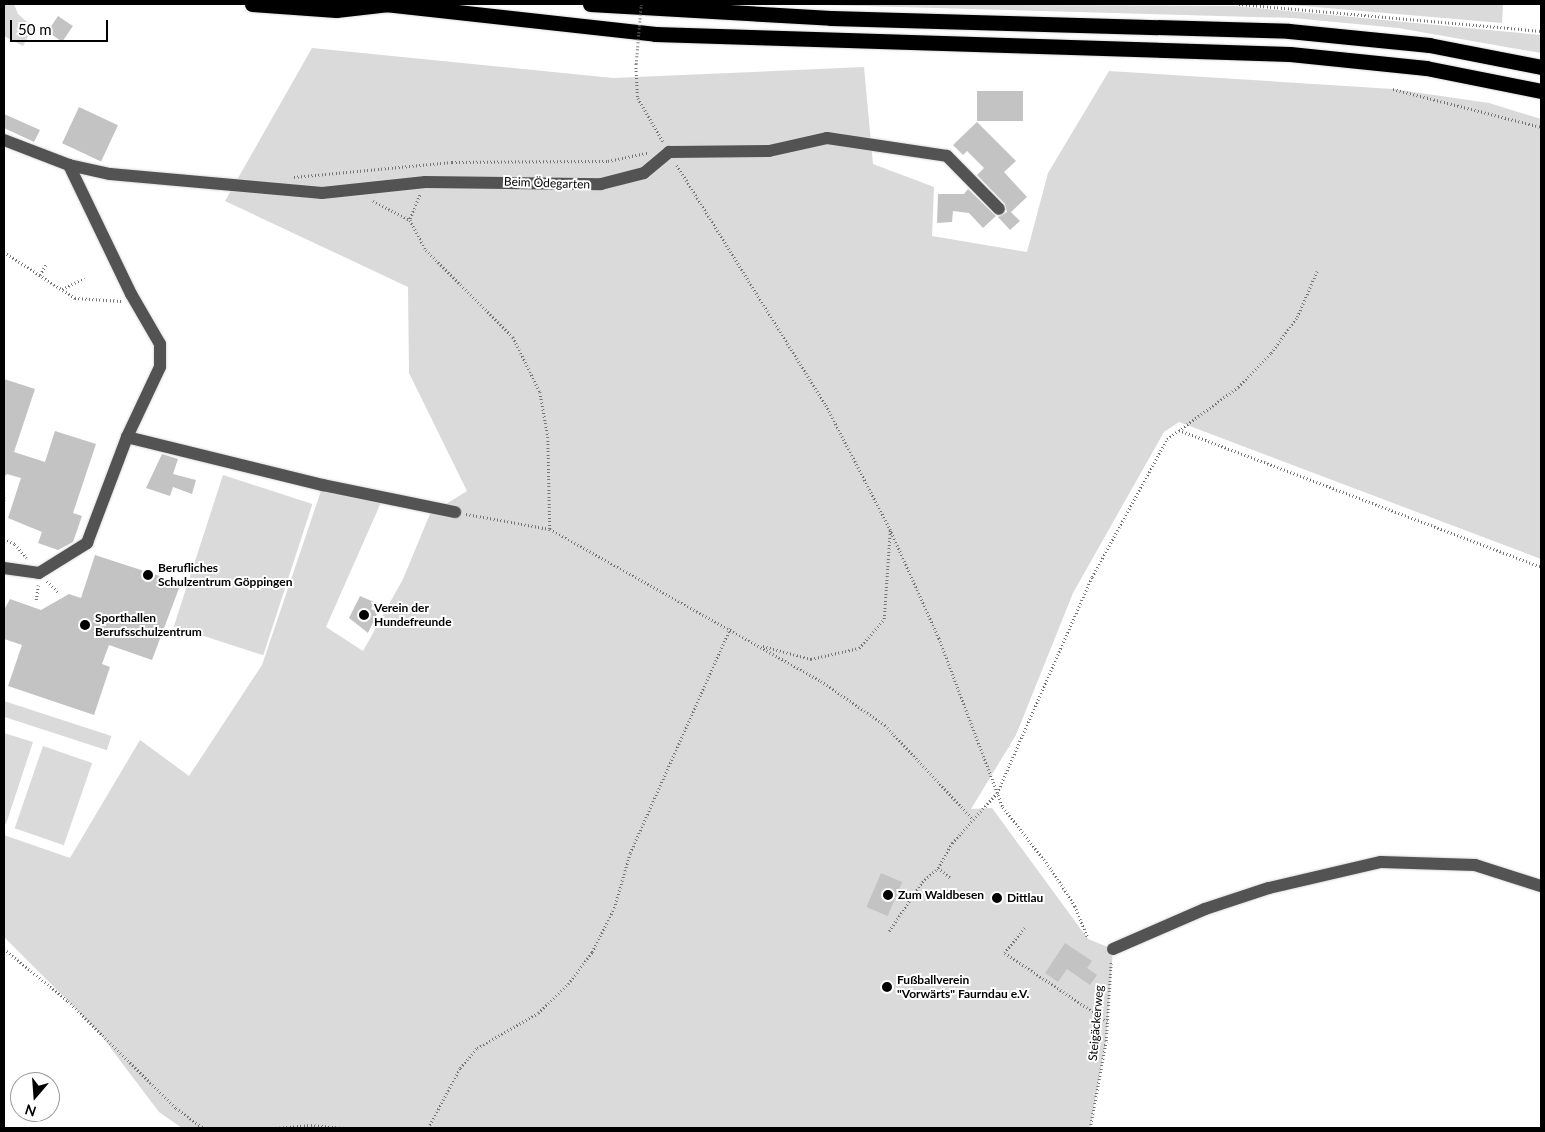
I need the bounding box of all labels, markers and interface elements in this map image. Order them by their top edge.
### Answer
scale bar [12,10,110,42]
text: 50 m [18,20,52,38]
street label: Beim Ödegarten [504,174,590,192]
place label: Berufliches Schulzentrum Göppingen [158,561,292,589]
marker: Berufliches Schulzentrum Göppingen [142,569,154,581]
place label: Verein der Hundefreunde [374,601,452,629]
marker: Verein der Hundefreunde [358,609,370,621]
place label: Sporthallen Berufsschulzentrum [95,611,202,639]
marker: Sporthallen Berufsschulzentrum [79,619,91,631]
place label: Zum Waldbesen [898,888,984,902]
marker: Zum Waldbesen [882,889,894,901]
place label: Dittlau [1007,891,1043,905]
marker: Dittlau [991,892,1003,904]
place label: Fußballverein "Vorwärts" Faurndau e.V. [897,973,1029,1001]
marker: Fußballverein "Vorwärts" Faurndau e.V. [881,981,893,993]
street label: Steigäckerweg [1086,984,1106,1062]
north arrow [10,1072,60,1122]
text: N [23,1101,38,1121]

